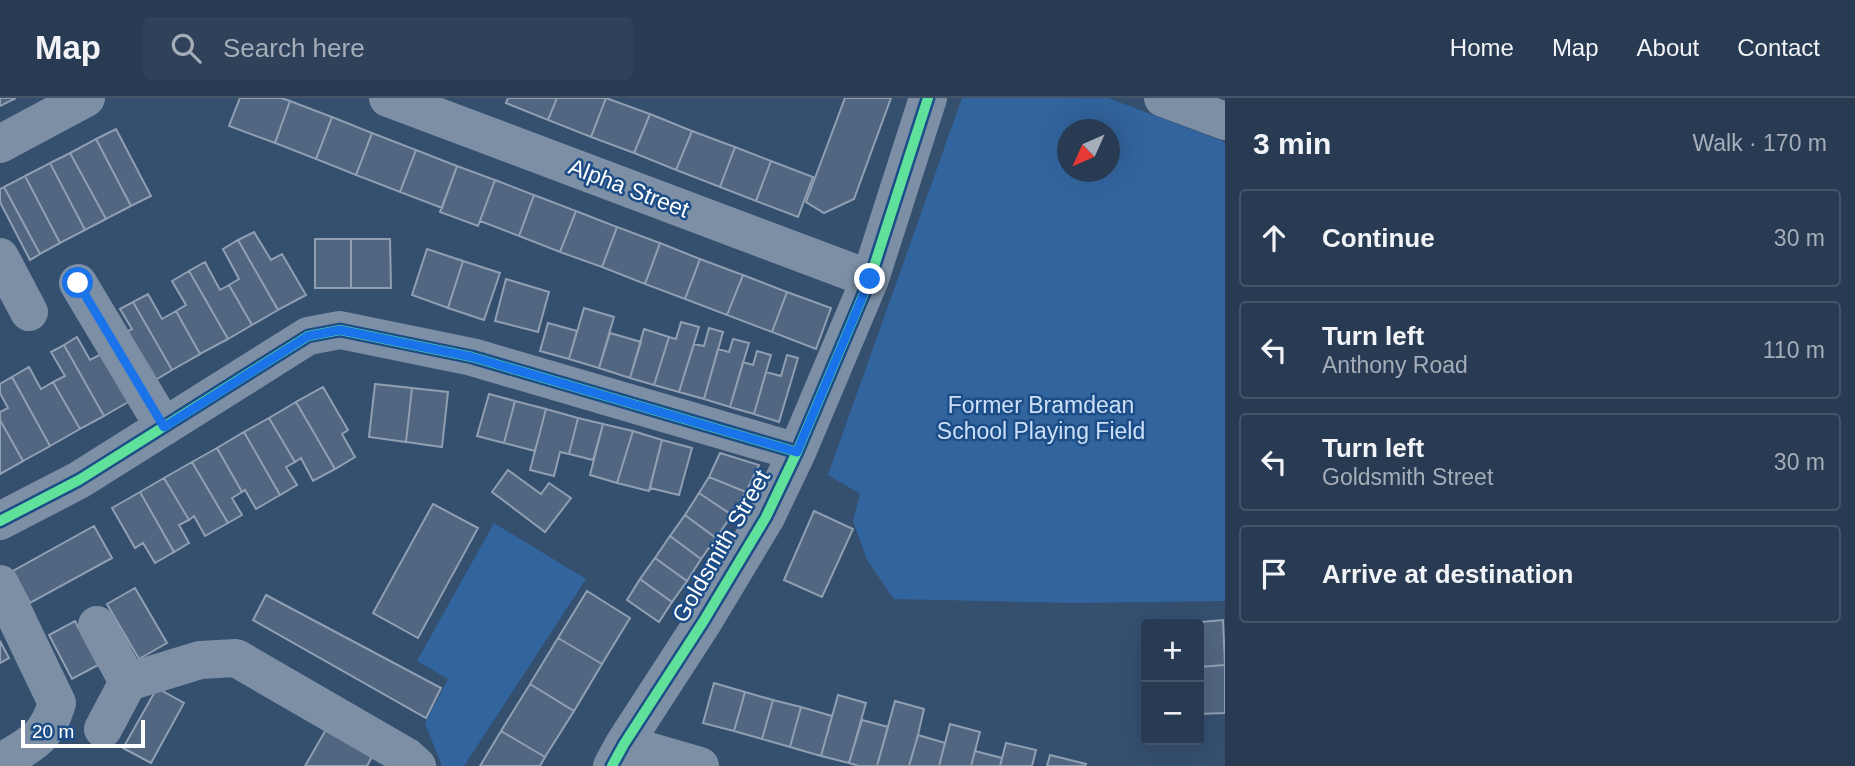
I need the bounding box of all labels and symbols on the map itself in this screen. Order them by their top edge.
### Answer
north arrow [1057,119,1120,182]
street label: Alpha Street [565,153,693,223]
route end [854,263,885,294]
route start [62,267,93,298]
park label: Former Bramdean School Playing Field [937,392,1145,444]
street label: Goldsmith Street [667,465,775,627]
scale bar [21,717,145,749]

